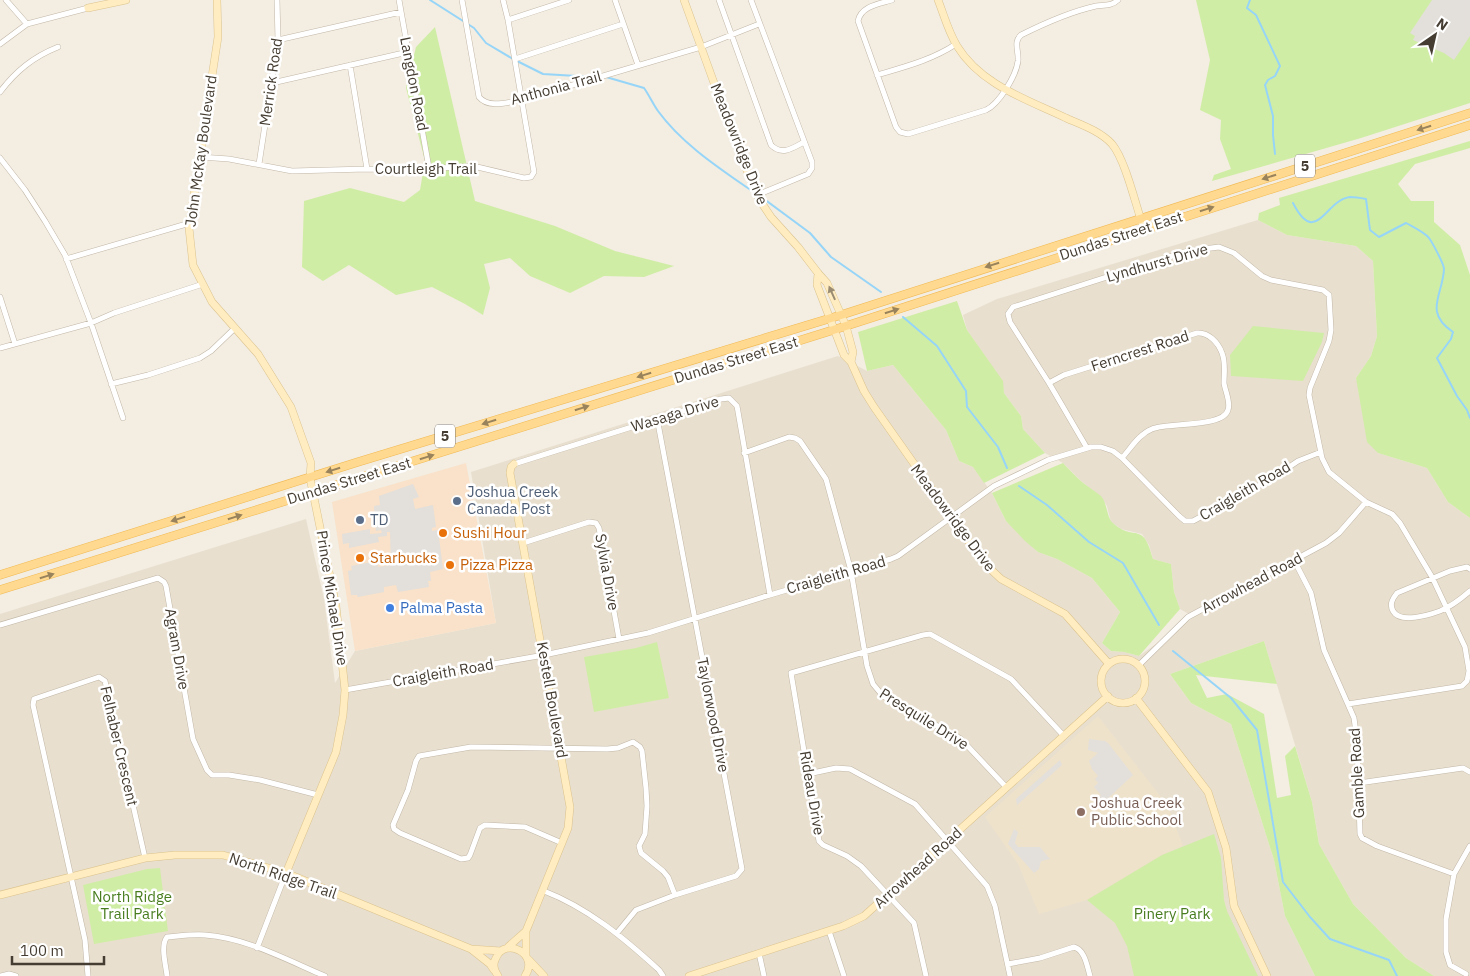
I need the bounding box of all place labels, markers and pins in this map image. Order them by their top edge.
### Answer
place label: Joshua Creek Canada Post [467,482,558,518]
marker: Joshua Creek Canada Post [451,495,463,507]
place label: TD [370,510,389,529]
marker: TD [354,514,366,526]
place label: Sushi Hour [453,523,527,542]
marker: Sushi Hour [437,527,449,539]
place label: Starbucks [370,548,437,567]
marker: Starbucks [354,552,366,564]
place label: Pizza Pizza [460,555,533,574]
marker: Pizza Pizza [444,559,456,571]
place label: Palma Pasta [400,598,483,617]
marker: Palma Pasta [384,602,396,614]
place label: Joshua Creek Public School [1091,793,1182,829]
marker: Joshua Creek Public School [1075,806,1087,818]

